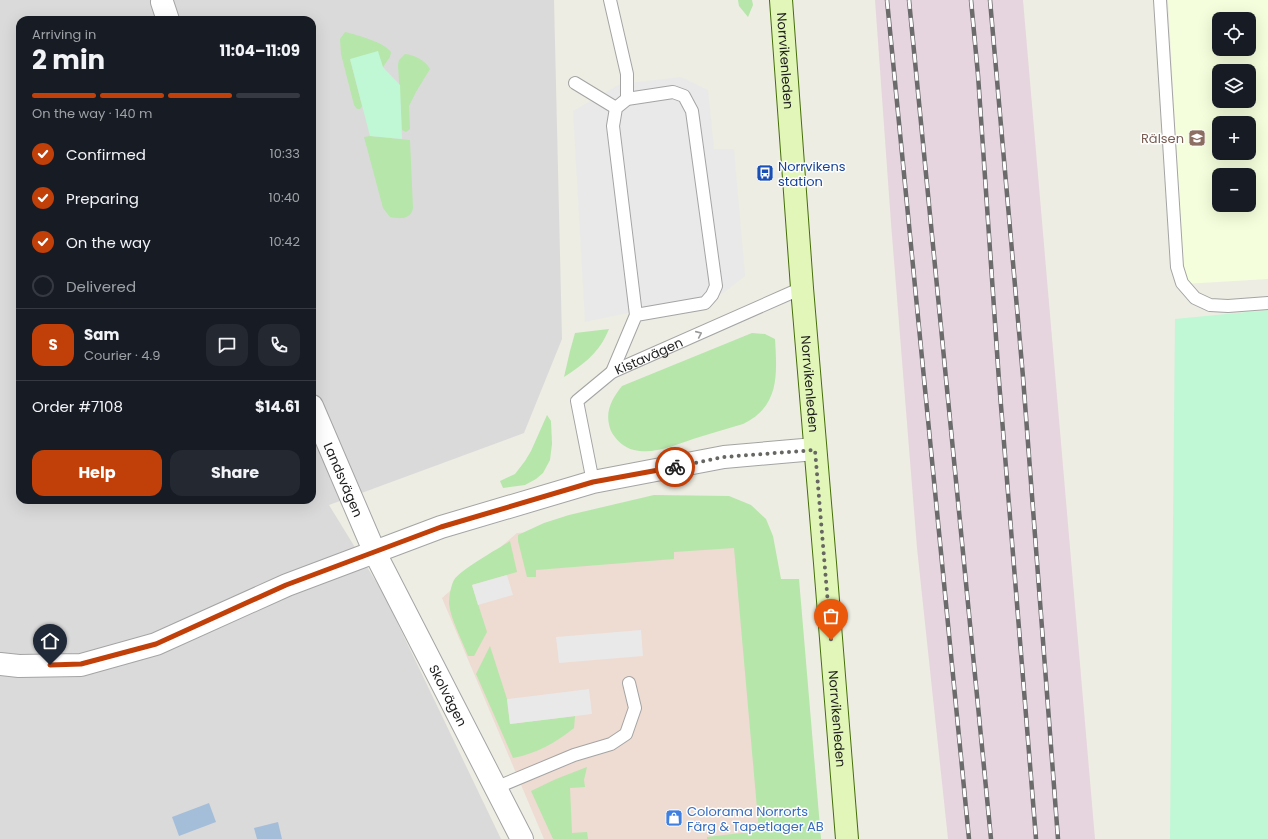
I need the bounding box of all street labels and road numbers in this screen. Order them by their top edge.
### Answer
street label: Norrvikenleden [772,12,798,110]
street label: Kistavägen [612,333,686,380]
street label: Norrvikenleden [796,335,823,433]
street label: Landsvägen [319,439,367,520]
street label: Skolvägen [424,661,472,730]
street label: Norrvikenleden [824,670,850,768]

